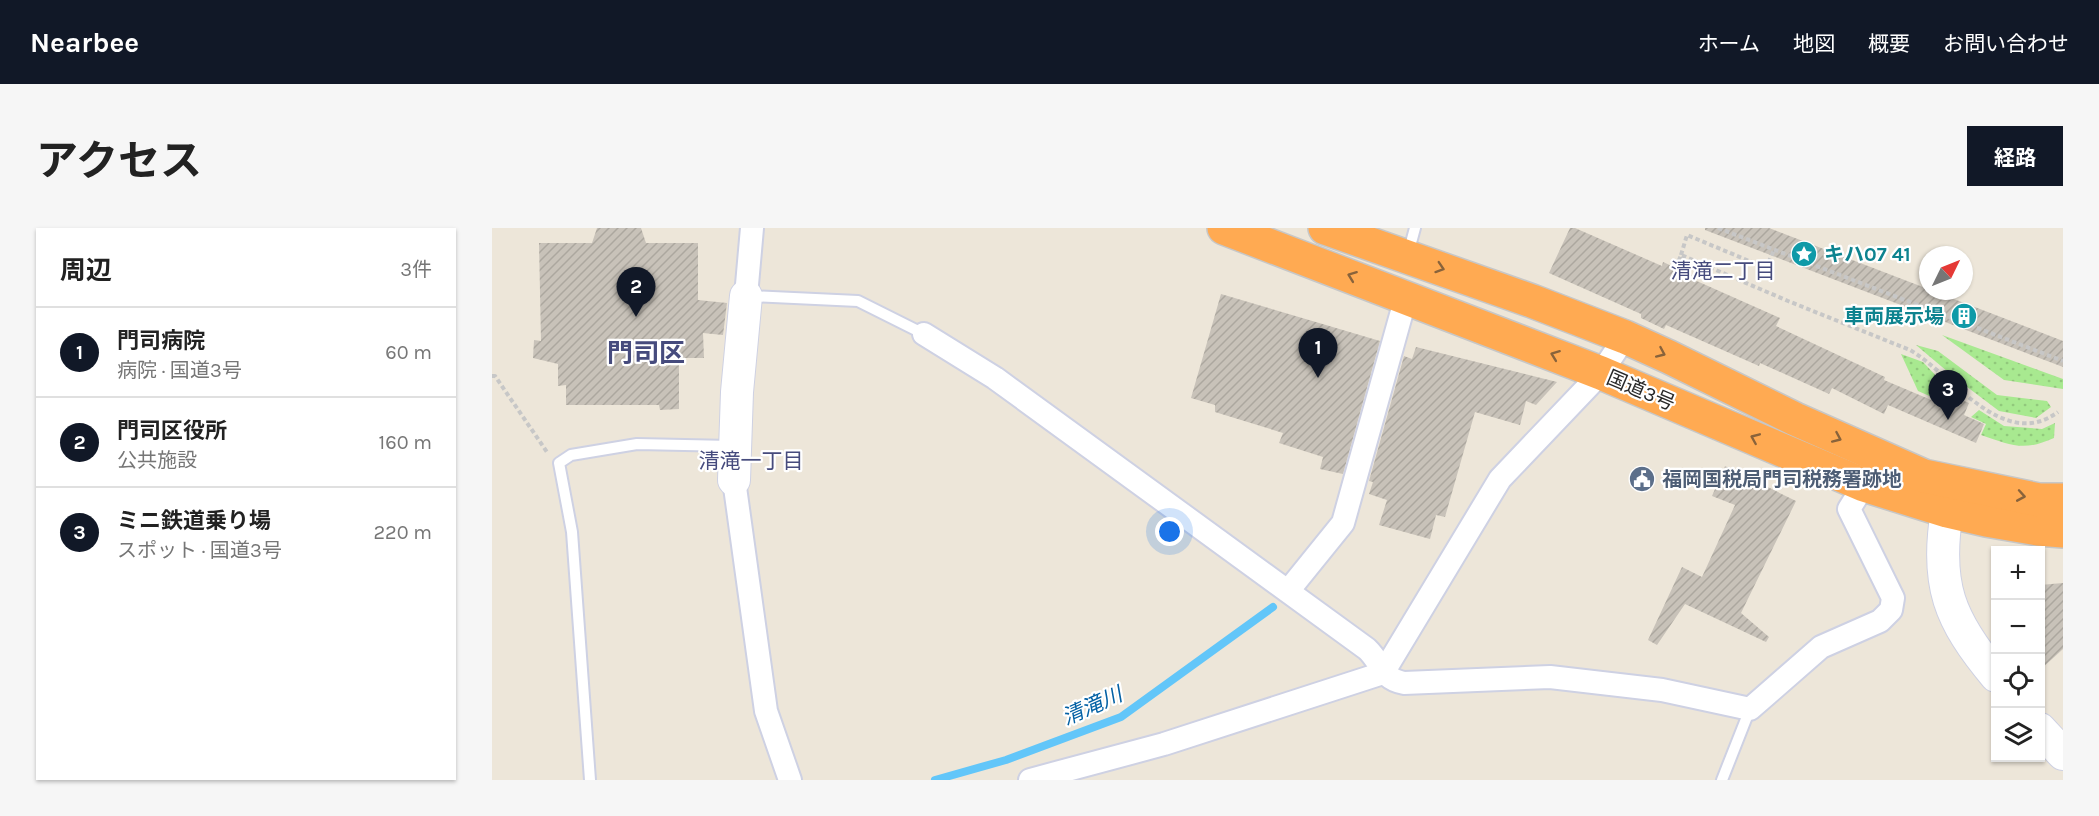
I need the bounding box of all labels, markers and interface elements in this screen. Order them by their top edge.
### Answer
text: Nearbee [30,26,139,59]
text: ホーム [1698,32,1760,56]
text: 地図 [1793,32,1835,56]
text: 概要 [1868,32,1910,56]
text: お問い合わせ [1943,32,2069,56]
button: 経路 [1967,126,2063,186]
text: アクセス [36,136,202,186]
place icon: キハ07 41 [1789,239,1819,269]
place label: キハ07 41 [1824,243,1911,266]
north arrow [1919,246,1973,300]
text: 周辺 [60,255,112,286]
text: 3件 [400,258,432,281]
district label: 清滝二丁目 [1671,259,1776,283]
one-way arrow [1434,261,1445,273]
pin: 2 [616,268,656,317]
one-way arrow [1347,271,1358,284]
building icon: 車両展示場 [1949,301,1979,331]
place label: 車両展示場 [1844,305,1944,328]
text: 門司病院 [117,328,205,354]
pin: 1 [1298,328,1338,378]
district label: 門司区 [607,338,685,369]
text: 1 [76,341,83,364]
text: 60 m [385,341,432,364]
one-way arrow [1654,346,1665,358]
one-way arrow [1550,350,1561,363]
text: 病院 · 国道3号 [117,359,242,382]
street label: 国道3号 [1603,366,1678,415]
pin: 3 [1928,370,1968,420]
text: 門司区役所 [117,418,227,444]
one-way arrow [1830,430,1841,442]
text: 2 [73,431,86,454]
text: 160 m [379,431,432,454]
one-way arrow [1750,433,1761,445]
text: 公共施設 [117,449,197,472]
district label: 清滝一丁目 [699,449,804,473]
public building icon: 福岡国税局門司税務署跡地 [1627,464,1657,494]
place label: 福岡国税局門司税務署跡地 [1662,468,1902,491]
one-way arrow [2017,490,2026,502]
text: ミニ鉄道乗り場 [117,508,271,534]
your location [1155,517,1184,546]
text: 3 [73,521,86,544]
text: 220 m [373,521,432,544]
text: スポット · 国道3号 [117,539,282,562]
map controls [1991,546,2045,762]
button: + [1991,546,2045,600]
button: − [1991,600,2045,654]
button: locate [1991,654,2045,708]
water label: 清滝川 [1058,681,1127,730]
button: layers [1991,708,2045,762]

